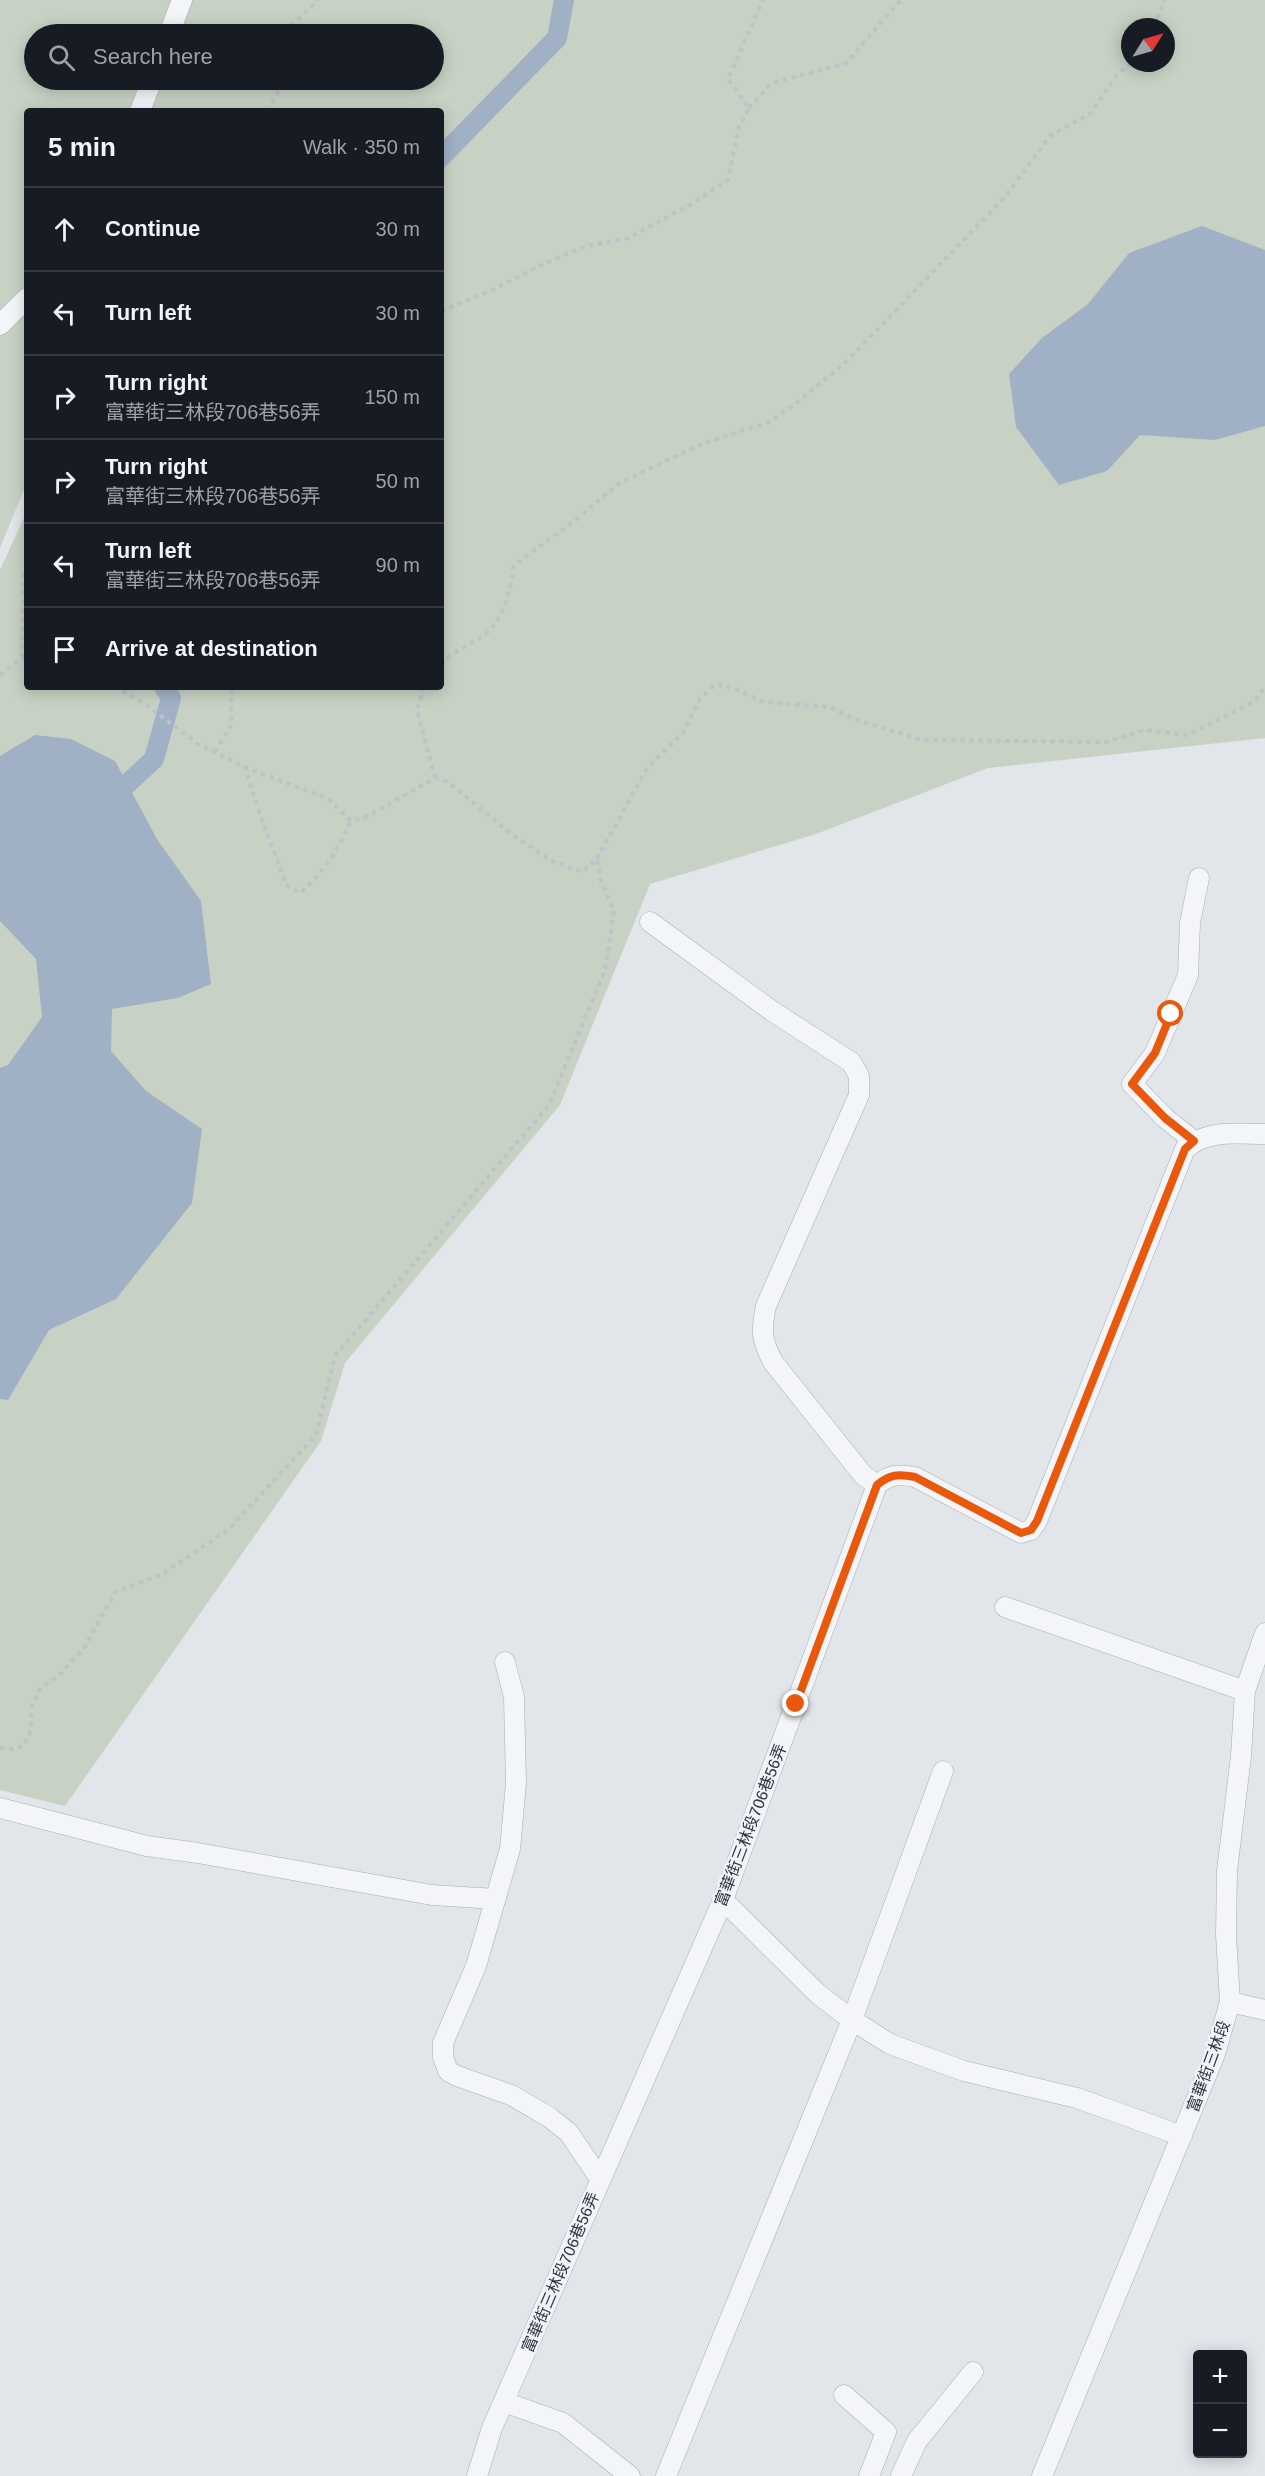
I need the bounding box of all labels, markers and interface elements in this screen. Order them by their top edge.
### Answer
north arrow [1121,18,1175,72]
search box [24,24,444,90]
icon: search [45,41,78,74]
text: Search here [93,44,213,69]
text: 5 min [48,132,116,162]
text: Walk · 350 m [303,136,420,158]
icon: ahead [48,213,81,246]
text: Continue [105,216,200,241]
text: 30 m [376,218,420,240]
icon: left [48,297,81,330]
text: Turn left [105,300,191,325]
text: 30 m [376,302,420,324]
text: Turn right [105,370,207,395]
icon: right [48,381,81,414]
text: 150 m [364,386,420,408]
text: 富華街三林段706巷56弄 [105,401,321,423]
text: Turn right [105,454,207,479]
icon: right [48,465,81,498]
text: 50 m [376,470,420,492]
text: 富華街三林段706巷56弄 [105,485,321,507]
text: Turn left [105,538,191,563]
icon: left [48,549,81,582]
text: 90 m [376,554,420,576]
text: 富華街三林段706巷56弄 [105,569,321,591]
icon: arrive [48,633,81,666]
text: Arrive at destination [105,636,318,661]
route start [1157,1000,1183,1026]
route end [782,1690,808,1716]
street label: 富華街三林段706巷56弄 [712,1742,789,1909]
street label: 富華街三林段 [1184,2018,1233,2114]
street label: 富華街三林段706巷56弄 [519,2189,602,2355]
map controls [1193,2350,1247,2458]
button: + [1193,2350,1247,2404]
button: − [1193,2404,1247,2458]

